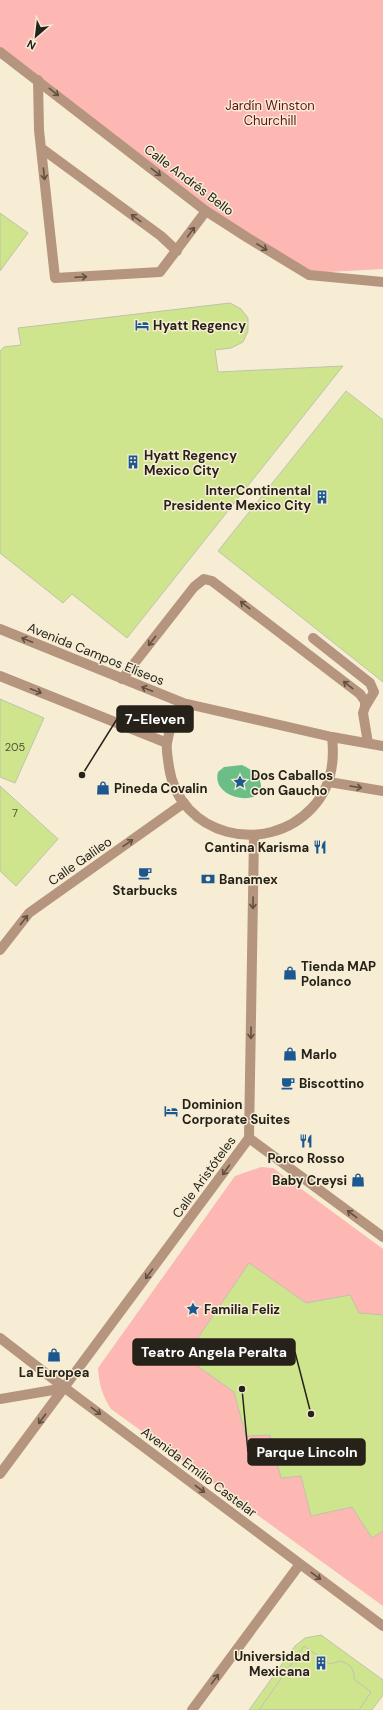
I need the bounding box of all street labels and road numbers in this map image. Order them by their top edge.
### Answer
street label: Calle Andrés Bello [141,141,237,219]
street label: Avenida Campos Elíseos [25,619,167,689]
street label: Calle Galileo [45,833,115,889]
street label: Calle Aristóteles [169,1133,239,1221]
street label: Avenida Emilio Castelar [138,1423,260,1521]

